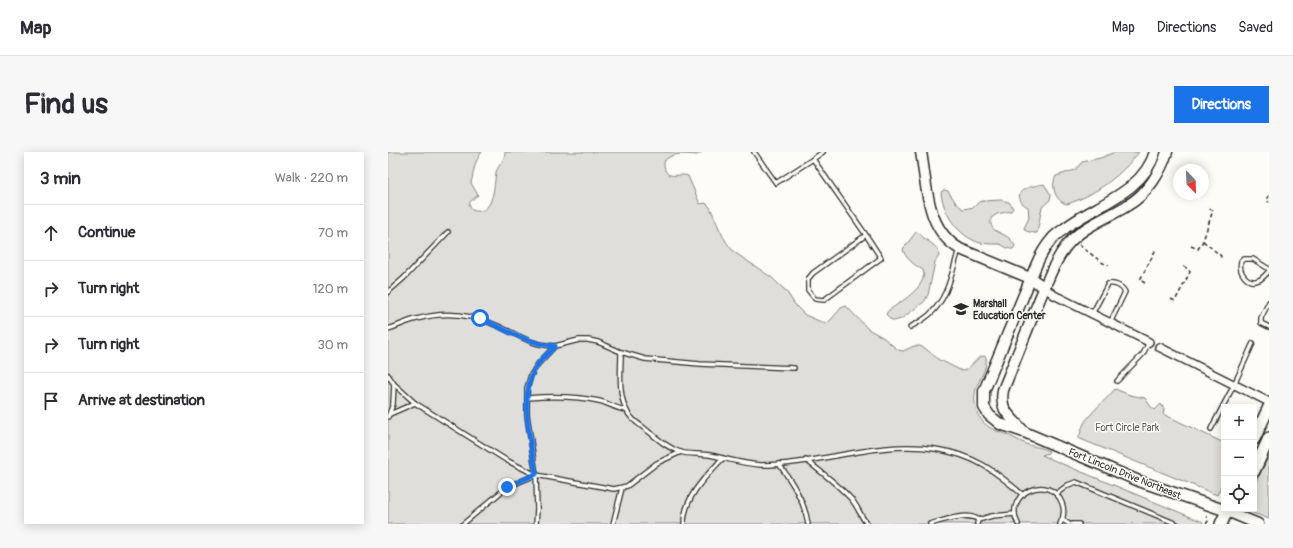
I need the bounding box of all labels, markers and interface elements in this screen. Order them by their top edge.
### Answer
text: Map [20,16,51,40]
text: Map [1112,19,1135,36]
text: Directions [1157,19,1216,36]
text: Saved [1238,19,1273,36]
button: Directions [1174,86,1269,123]
text: Find us [24,87,108,122]
north arrow [1173,164,1209,200]
text: 3 min [40,168,81,189]
text: Walk · 220 m [275,170,348,186]
icon: ahead [40,222,62,244]
text: Continue [78,223,136,242]
text: 70 m [318,225,348,241]
icon: right [40,278,62,300]
text: Turn right [78,279,139,298]
text: 120 m [312,281,348,297]
place label: Marshall Education Center [973,298,1046,322]
school or university icon: Marshall Education Center [952,300,970,318]
route start [471,309,489,327]
icon: right [40,334,62,356]
text: Turn right [78,335,139,354]
text: 30 m [318,337,348,353]
icon: arrive [40,390,62,412]
text: Arrive at destination [78,391,205,410]
map controls [1221,404,1257,512]
button: + [1221,404,1257,440]
park label: Fort Circle Park [1095,422,1160,434]
button: − [1221,440,1257,476]
street label: Fort Lincoln Drive Northeast [1067,446,1184,502]
button: locate [1221,476,1257,512]
route end [498,478,516,496]

